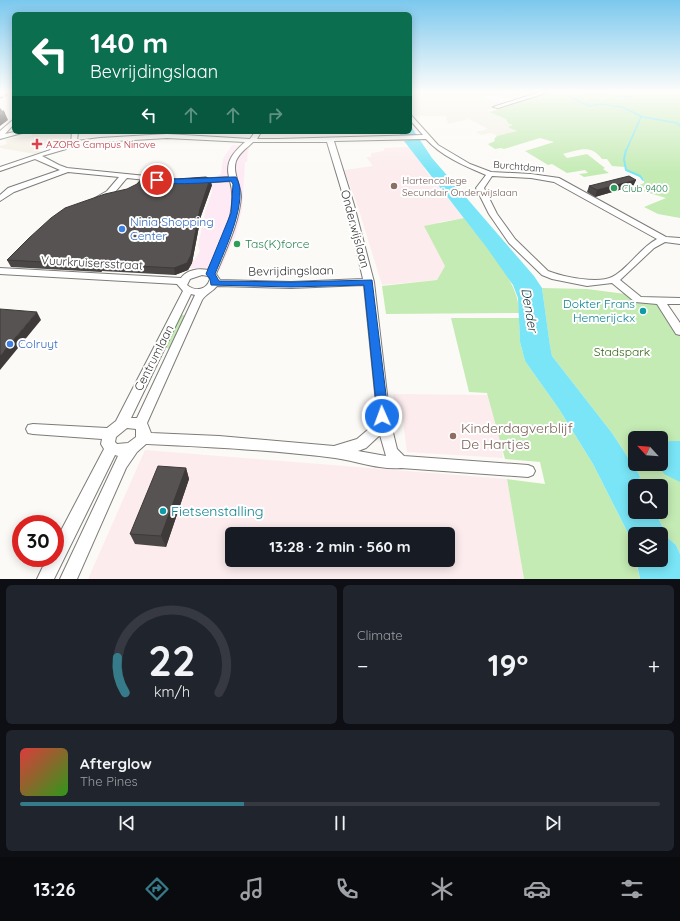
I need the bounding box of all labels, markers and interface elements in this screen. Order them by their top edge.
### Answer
text: 140 m [90,25,168,60]
icon: left [24,28,76,80]
text: Bevrijdingslaan [90,60,218,83]
icon: left [138,104,160,126]
icon: ahead [180,104,202,126]
icon: ahead [222,104,244,126]
icon: right [264,104,286,126]
marker: AZORG Campus Ninove [31,138,43,150]
place label: AZORG Campus Ninove [46,138,156,151]
street label: Burchtdam [493,158,545,175]
pin [140,163,174,197]
icon: arrive [146,169,168,191]
place label: Hartencollege Secundair Onderwijslaan [402,174,518,199]
marker: Hartencollege Secundair Onderwijslaan [389,181,399,191]
place label: Club 9400 [622,182,668,195]
marker: Club 9400 [609,183,619,193]
street label: Onderwijslaan [338,188,373,270]
place label: Ninia Shopping Center [130,214,214,243]
marker: Ninia Shopping Center [117,224,127,234]
place label: Tas(K)force [245,236,310,251]
marker: Tas(K)force [232,239,242,249]
street label: Vuurkruisersstraat [41,252,143,273]
street label: Bevrijdingslaan [248,262,334,279]
water label: Dender [518,287,542,335]
place label: Dokter Frans Hemerijckx [563,296,635,325]
marker: Dokter Frans Hemerijckx [638,306,648,316]
street label: Centrumlaan [130,322,177,393]
place label: Colruyt [18,336,58,351]
marker: Colruyt [5,339,15,349]
park label: Stadspark [594,344,650,359]
position arrow [361,395,403,437]
place label: Kinderdagverblijf De Hartjes [461,419,573,453]
marker: Kinderdagverblijf De Hartjes [448,431,458,441]
north arrow [628,431,668,471]
map controls [628,431,668,567]
button: search [628,479,668,519]
place label: Fietsenstalling [171,502,263,520]
marker: Fietsenstalling [158,506,168,516]
speed limit sign: 30 [12,515,64,567]
button: layers [628,527,668,567]
text: 13:28 · 2 min · 560 m [269,537,411,556]
text: Climate [357,627,403,643]
text: 22 [148,633,195,685]
text: 19° [488,646,528,684]
text: − [357,652,368,680]
text: + [648,652,660,680]
text: km/h [153,682,190,700]
text: Afterglow [80,754,152,773]
text: The Pines [80,773,138,789]
icon: previous [116,812,138,834]
icon: pause [329,812,351,834]
icon: next [542,812,564,834]
icon: directions [143,875,171,903]
icon: music [238,875,266,903]
icon: phone [333,875,361,903]
icon: climate [428,875,456,903]
icon: car [523,875,551,903]
icon: filters [618,875,646,903]
text: 13:26 [34,878,75,901]

